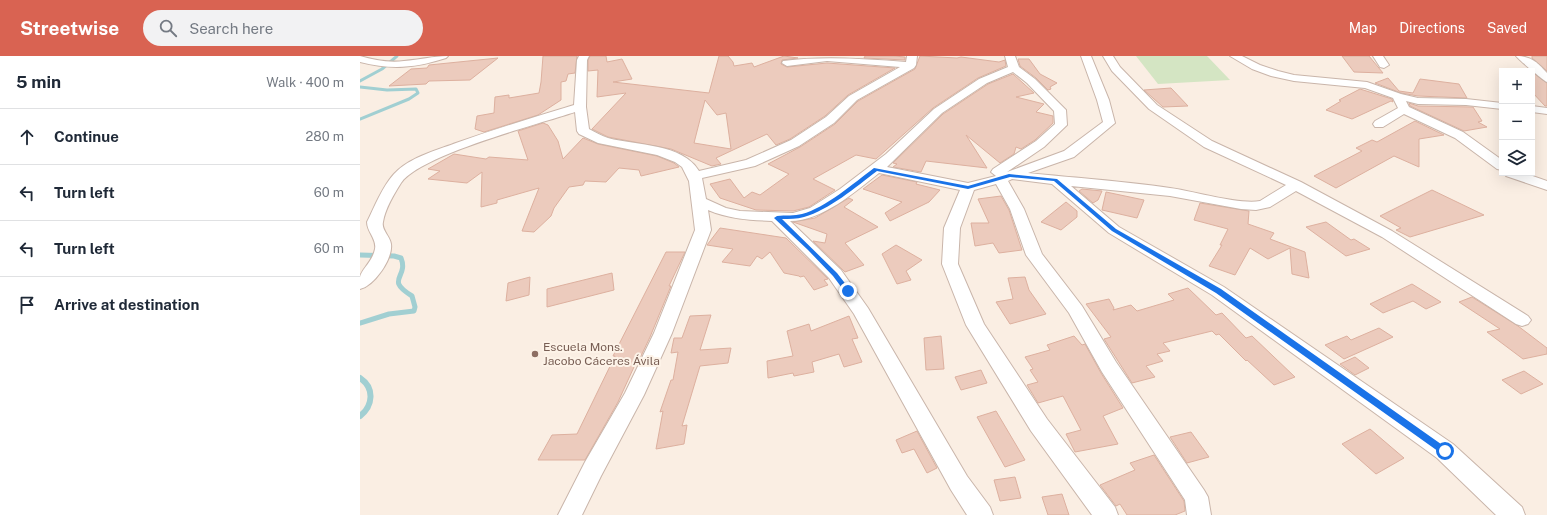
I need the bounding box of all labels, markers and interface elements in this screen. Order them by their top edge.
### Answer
search box [143,10,423,46]
text: Streetwise [20,17,119,39]
icon: search [157,17,179,39]
text: Search here [189,20,273,37]
text: Map [1349,20,1377,36]
text: Directions [1399,20,1465,36]
text: Saved [1487,20,1527,36]
map controls [1499,68,1535,176]
button: + [1499,68,1535,104]
text: 5 min [16,72,61,92]
text: Walk · 400 m [266,75,344,90]
button: − [1499,104,1535,140]
icon: ahead [16,126,38,148]
text: Continue [54,128,119,145]
text: 280 m [306,129,344,144]
button: layers [1499,140,1535,176]
icon: left [16,182,38,204]
text: Turn left [54,184,115,201]
text: 60 m [314,185,344,200]
icon: left [16,238,38,260]
text: Turn left [54,240,115,257]
text: 60 m [314,241,344,256]
route end [839,282,857,300]
icon: arrive [16,294,38,316]
text: Arrive at destination [54,296,199,313]
place label: Escuela Mons. Jacobo Cáceres Ávila [543,340,660,368]
marker: Escuela Mons. Jacobo Cáceres Ávila [530,349,540,359]
route start [1436,442,1454,460]

